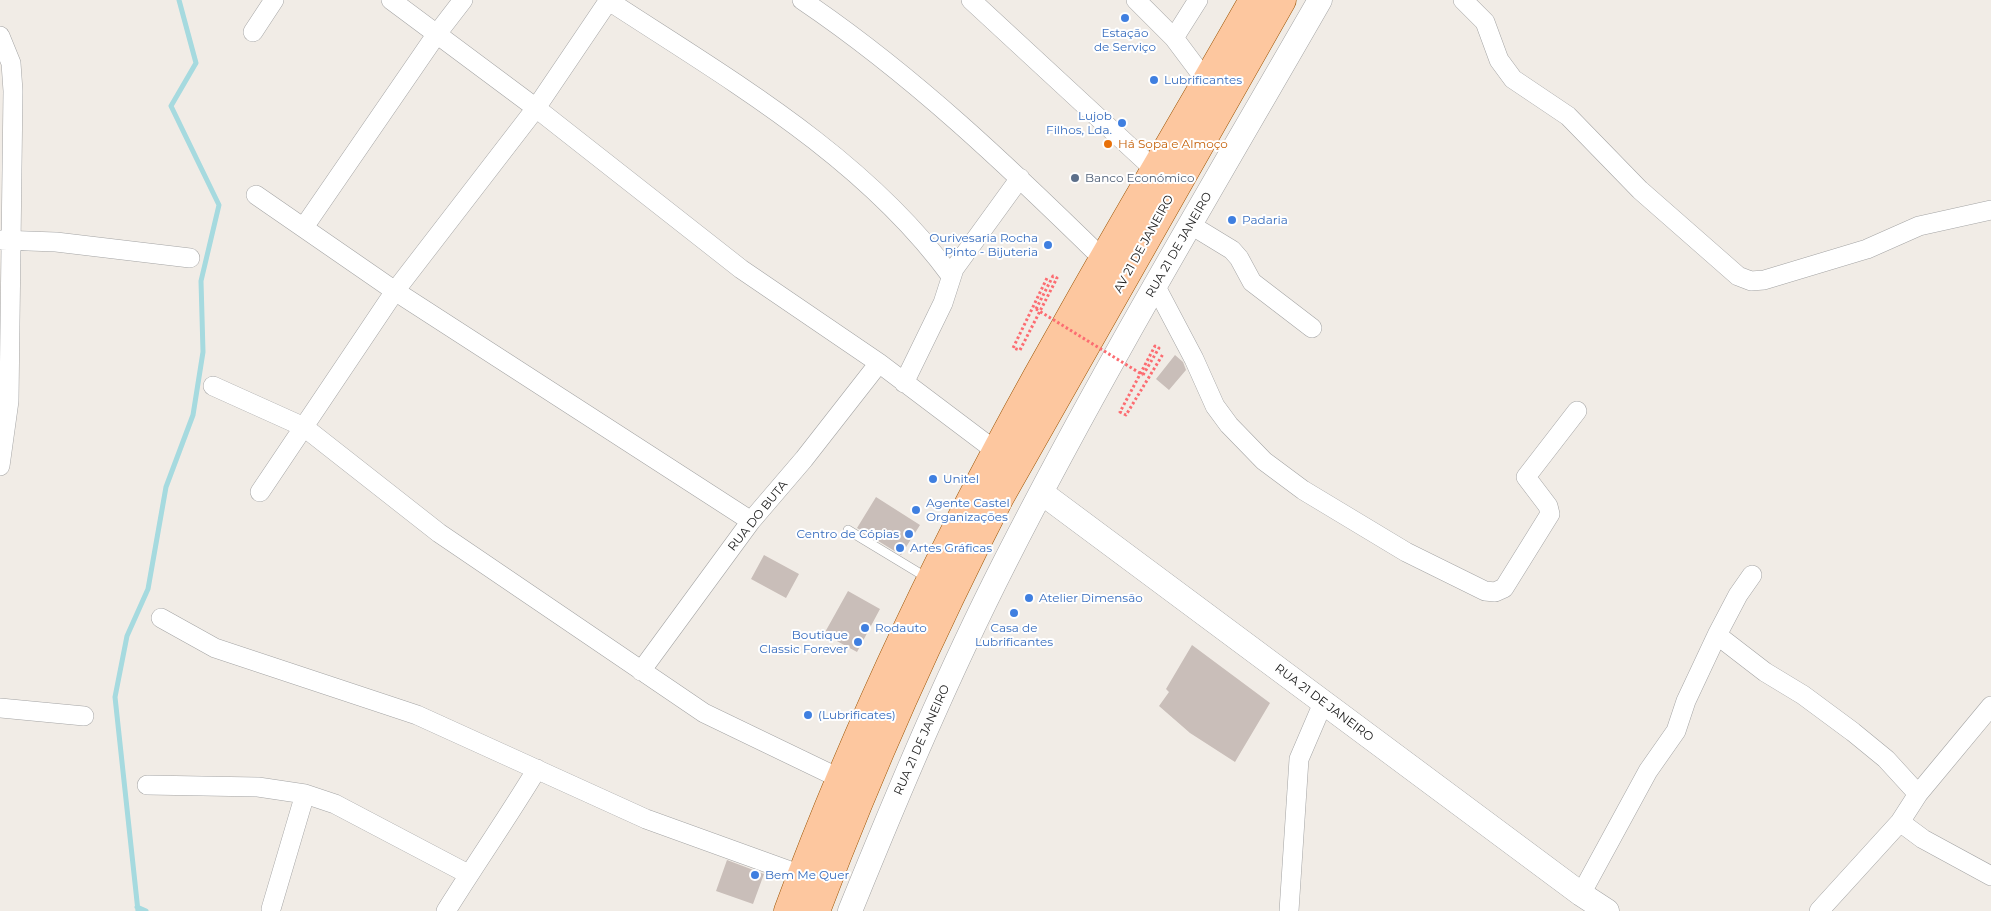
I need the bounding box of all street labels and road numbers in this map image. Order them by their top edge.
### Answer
street label: RUA 21 DE JANEIRO [1143,190,1215,300]
street label: AV 21 DE JANEIRO [1111,193,1177,295]
street label: RUA DO BUTA [725,478,791,554]
street label: RUA 21 DE JANEIRO [1272,661,1376,745]
street label: RUA 21 DE JANEIRO [891,682,953,798]

